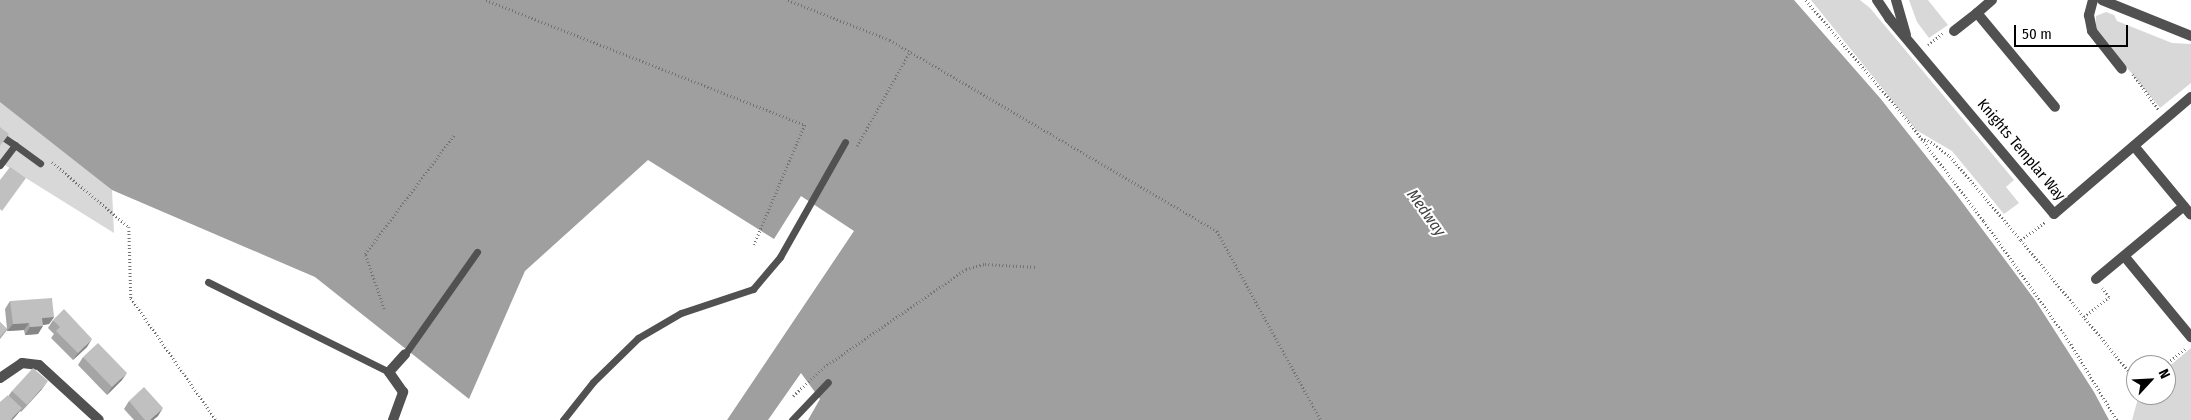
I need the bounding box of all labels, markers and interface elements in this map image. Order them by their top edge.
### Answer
scale bar [2016,15,2130,47]
text: 50 m [2022,25,2052,43]
street label: Knights Templar Way [1973,96,2069,204]
water label: Medway [1403,186,1449,240]
north arrow [2126,355,2176,405]
text: N [2155,366,2174,381]

